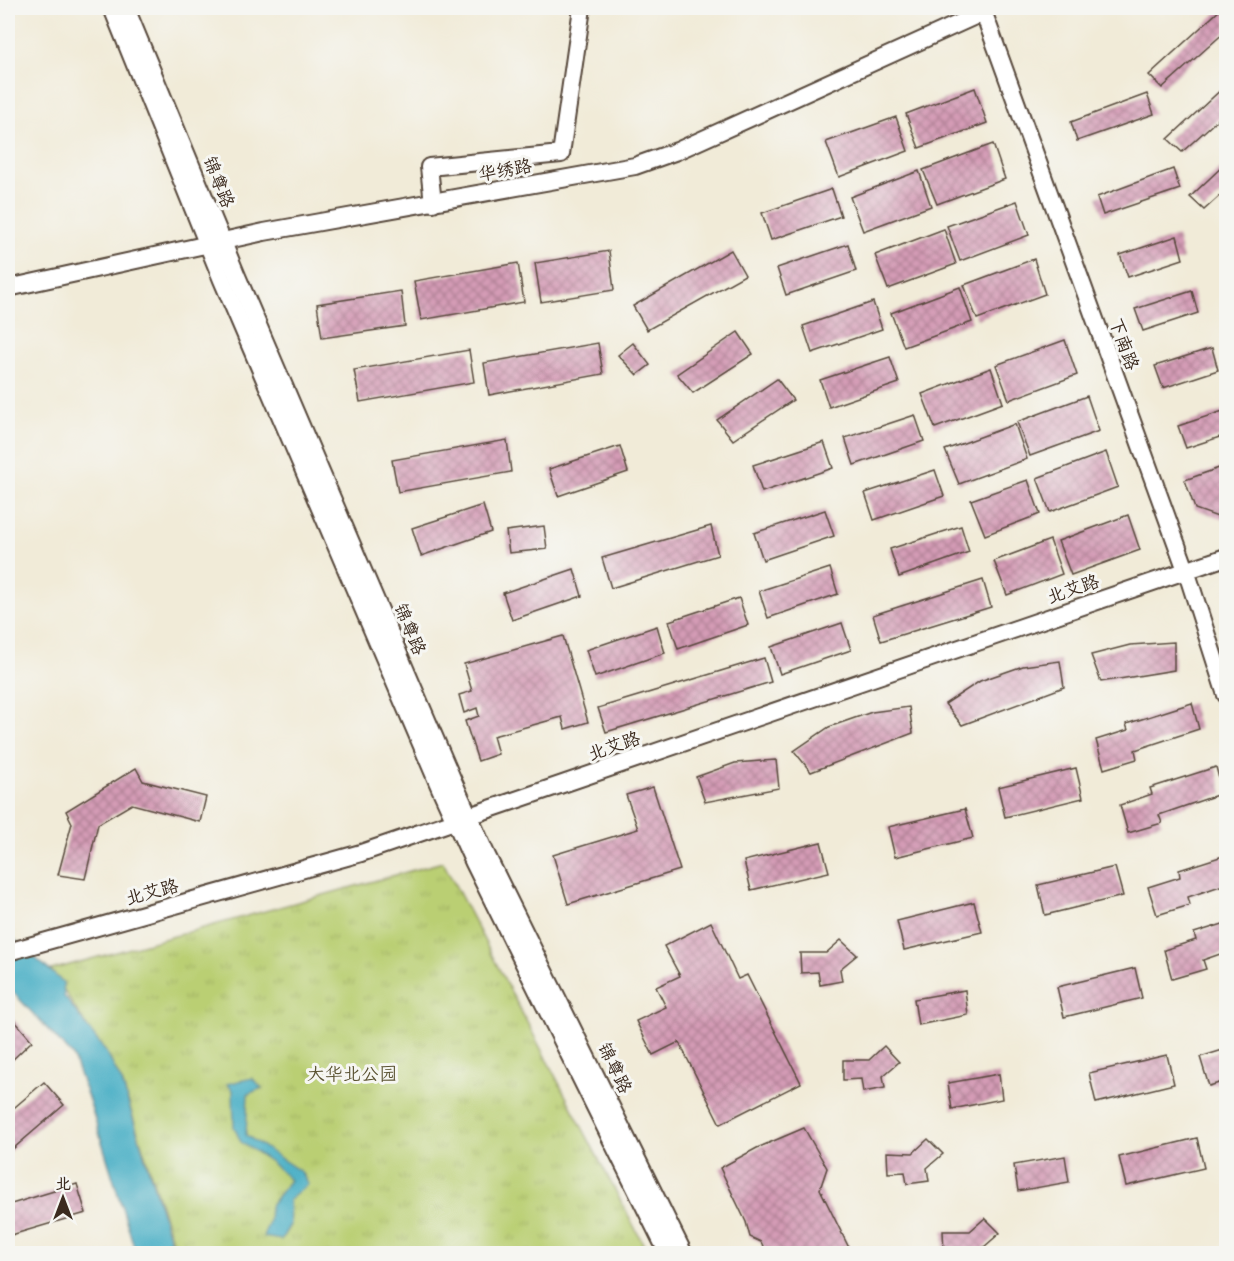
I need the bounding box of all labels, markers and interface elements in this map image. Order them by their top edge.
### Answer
street label: 锦尊路 [198,153,239,212]
street label: 华绣路 [477,154,534,187]
street label: 下南路 [1103,315,1144,373]
street label: 北艾路 [1044,570,1102,609]
street label: 锦尊路 [388,600,431,659]
street label: 北艾路 [585,727,643,766]
street label: 北艾路 [123,874,181,911]
street label: 锦尊路 [592,1039,637,1098]
park label: 大华北公园 [307,1063,397,1086]
north arrow [33,1168,93,1228]
text: 北 [55,1174,71,1194]

